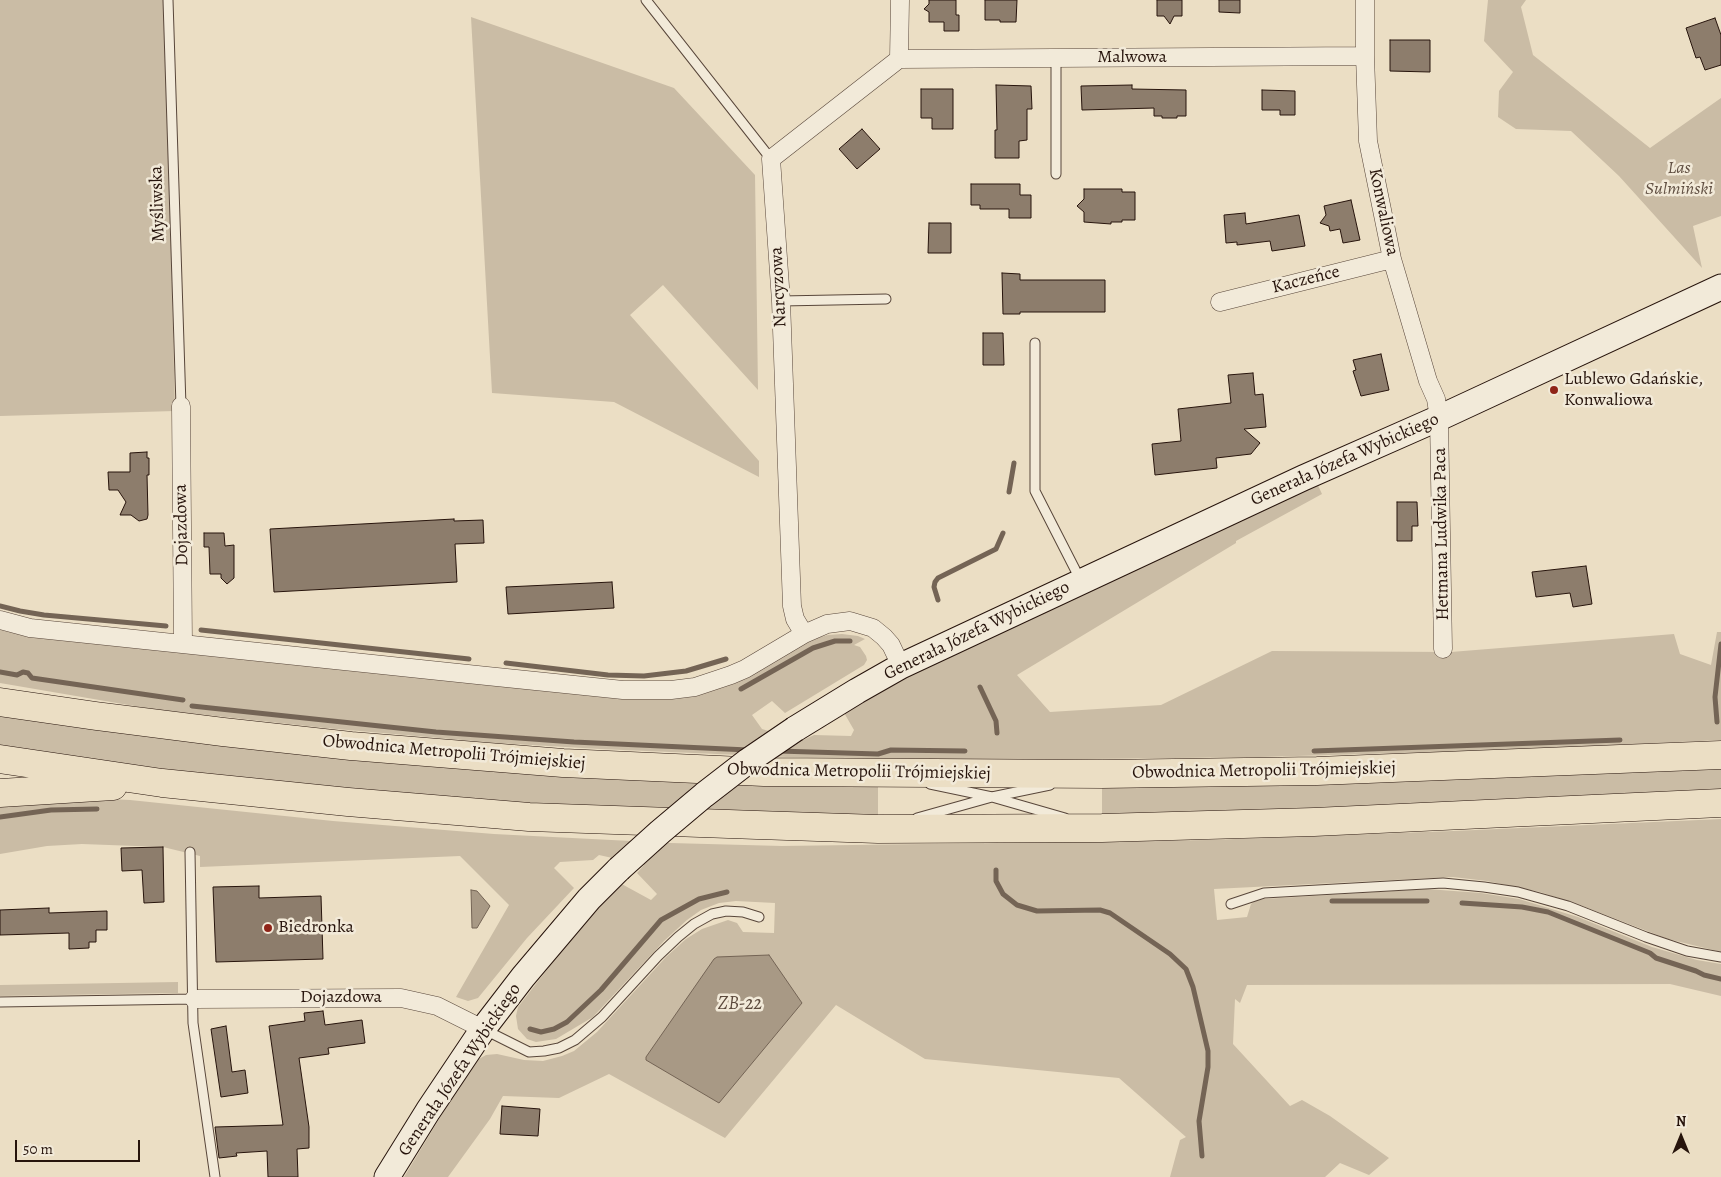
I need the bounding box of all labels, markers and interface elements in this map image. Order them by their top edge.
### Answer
street label: Malwowa [1097,47,1167,69]
park label: Las Sulmiński [1645,158,1713,200]
street label: Myśliwska [146,165,170,243]
street label: Konwaliowa [1363,166,1403,258]
street label: Narcyzowa [766,246,792,328]
street label: Kaczeńce [1270,261,1342,299]
place label: Lublewo Gdańskie, Konwaliowa [1564,369,1703,412]
marker: Lublewo Gdańskie, Konwaliowa [1548,384,1560,396]
street label: Generała Józefa Wybickiego [1248,409,1442,511]
street label: Hetmana Ludwika Paca [1430,447,1454,621]
street label: Dojazdowa [170,484,194,566]
street label: Generała Józefa Wybickiego [881,577,1073,685]
street label: Obwodnica Metropolii Trójmiejskiej [322,731,586,775]
street label: Obwodnica Metropolii Trójmiejskiej [1132,758,1396,784]
street label: Obwodnica Metropolii Trójmiejskiej [727,759,991,785]
place label: Biedronka [278,917,354,939]
marker: Biedronka [262,922,274,934]
street label: Generała Józefa Wybickiego [394,979,526,1161]
street label: Dojazdowa [300,987,382,1009]
water label: ZB-22 [718,993,762,1015]
north arrow [1656,1112,1706,1162]
text: N [1676,1112,1686,1131]
scale bar [18,1130,142,1162]
text: 50 m [23,1139,53,1159]

